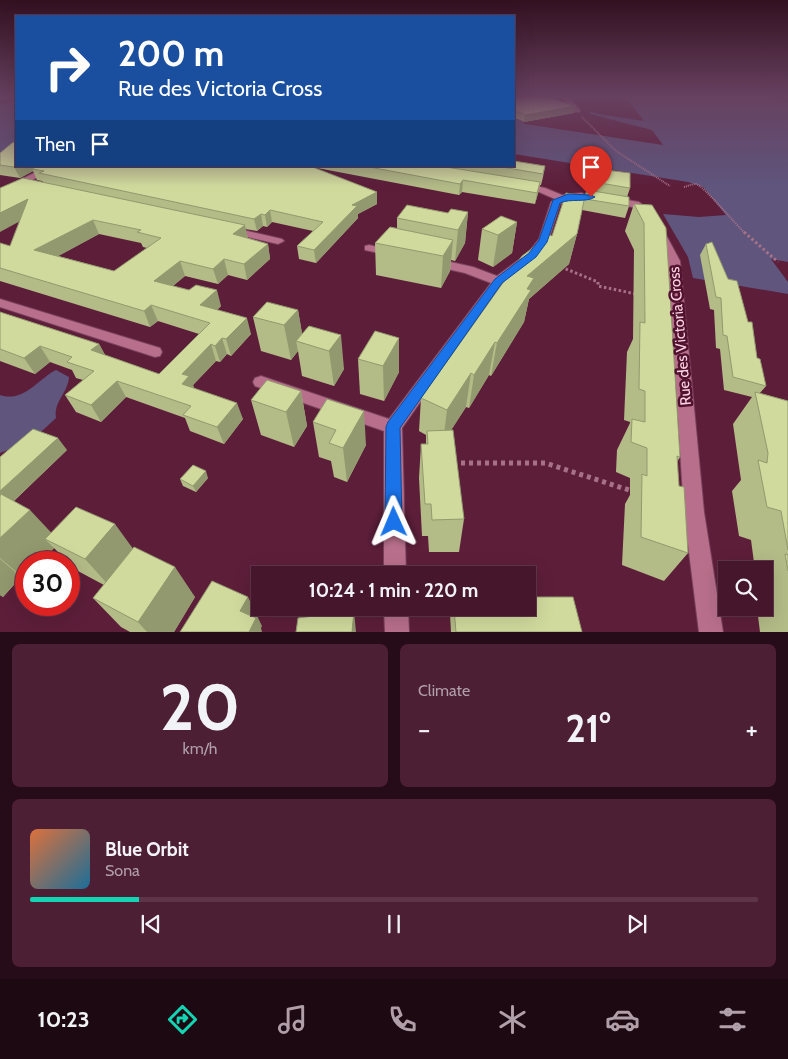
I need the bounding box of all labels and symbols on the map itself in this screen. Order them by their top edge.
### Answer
pin [570,146,612,197]
street label: Rue des Victoria Cross [665,266,695,406]
position arrow [367,495,419,547]
speed limit sign: 30 [15,551,80,616]

